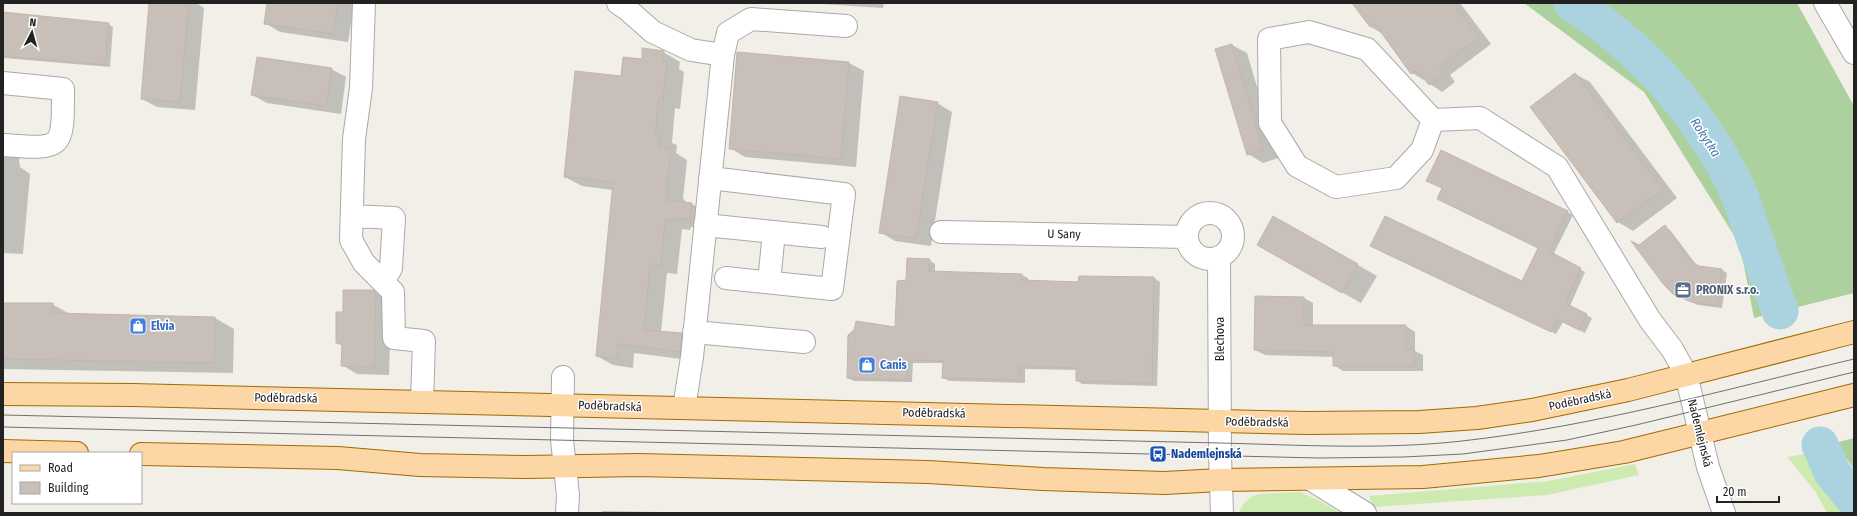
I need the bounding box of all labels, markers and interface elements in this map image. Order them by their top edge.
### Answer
north arrow [12,12,52,52]
text: N [29,16,37,29]
water label: Rokytka [1688,115,1724,160]
street label: U Sany [1047,227,1081,241]
office icon: PRONIX s.r.o. [1673,280,1693,300]
place label: PRONIX s.r.o. [1696,283,1759,297]
shop icon: Elvia [128,316,148,336]
street label: Blechova [1213,317,1227,361]
place label: Elvia [151,319,174,333]
shop icon: Canis [857,355,877,375]
place label: Canis [880,358,908,372]
street label: Poděbradská [1547,387,1613,413]
street label: Poděbradská [254,390,318,406]
street label: Poděbradská [578,398,642,414]
street label: Nademlejnská [1685,398,1715,469]
street label: Poděbradská [902,405,966,421]
street label: Poděbradská [1225,414,1289,430]
bus stop icon: Nademlejnská [1148,444,1168,464]
place label: Nademlejnská [1171,447,1242,461]
legend [12,452,142,504]
text: Road [48,461,73,475]
scale bar [1717,478,1779,504]
text: Building [48,481,89,495]
text: 20 m [1723,485,1747,499]

